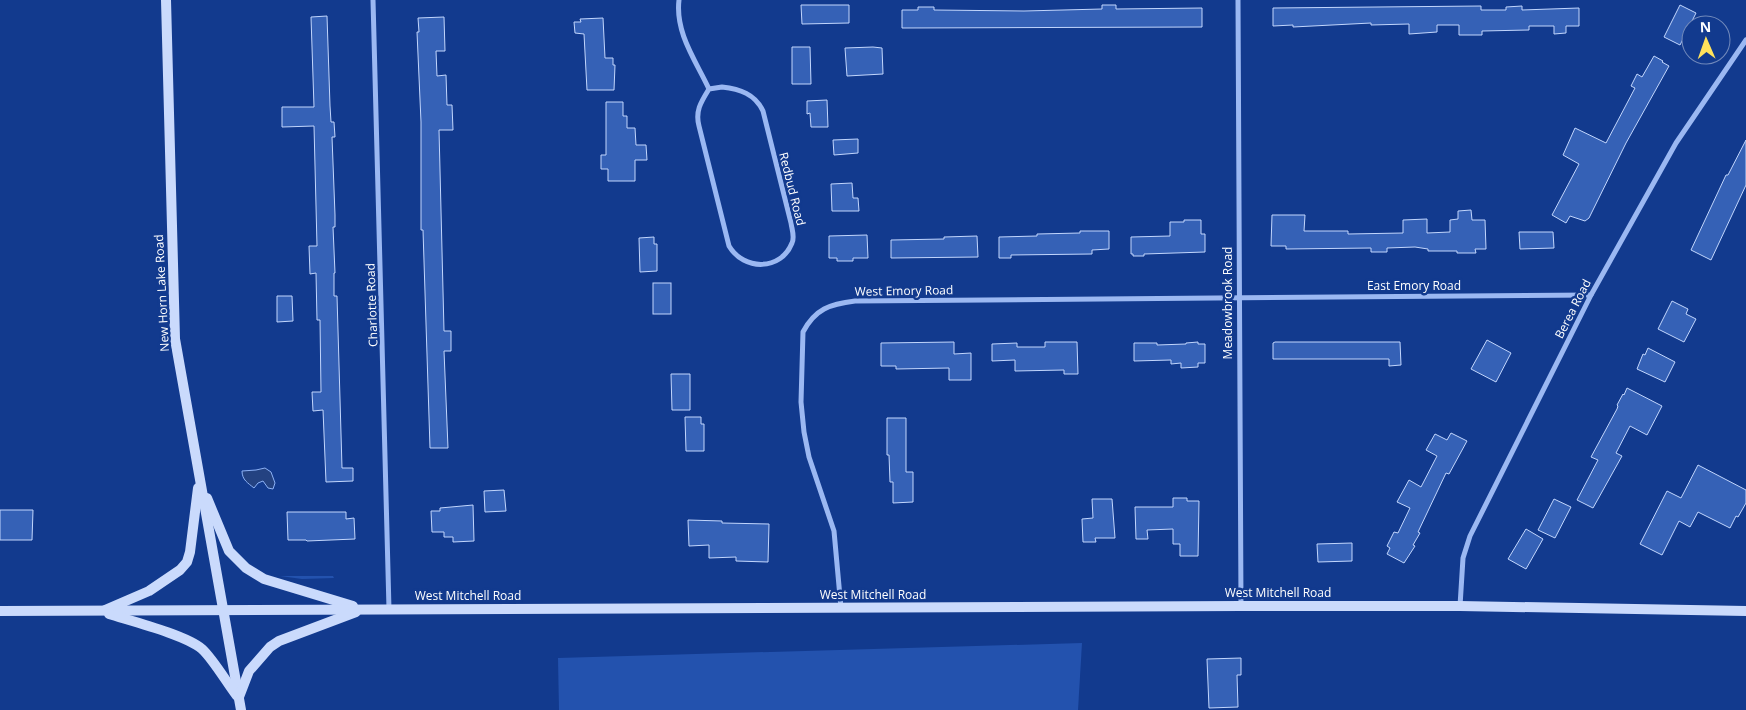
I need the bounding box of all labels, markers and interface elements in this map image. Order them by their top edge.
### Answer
north arrow [1681,15,1731,65]
text: N [1700,17,1712,36]
street label: Redbud Road [775,150,810,227]
street label: New Horn Lake Road [150,234,173,352]
street label: Meadowbrook Road [1219,247,1236,359]
street label: Charlotte Road [362,263,381,347]
street label: Berea Road [1550,276,1595,341]
street label: East Emory Road [1367,277,1461,294]
street label: West Emory Road [855,281,953,300]
street label: West Mitchell Road [1225,584,1331,601]
street label: West Mitchell Road [820,586,926,603]
street label: West Mitchell Road [415,587,521,604]

